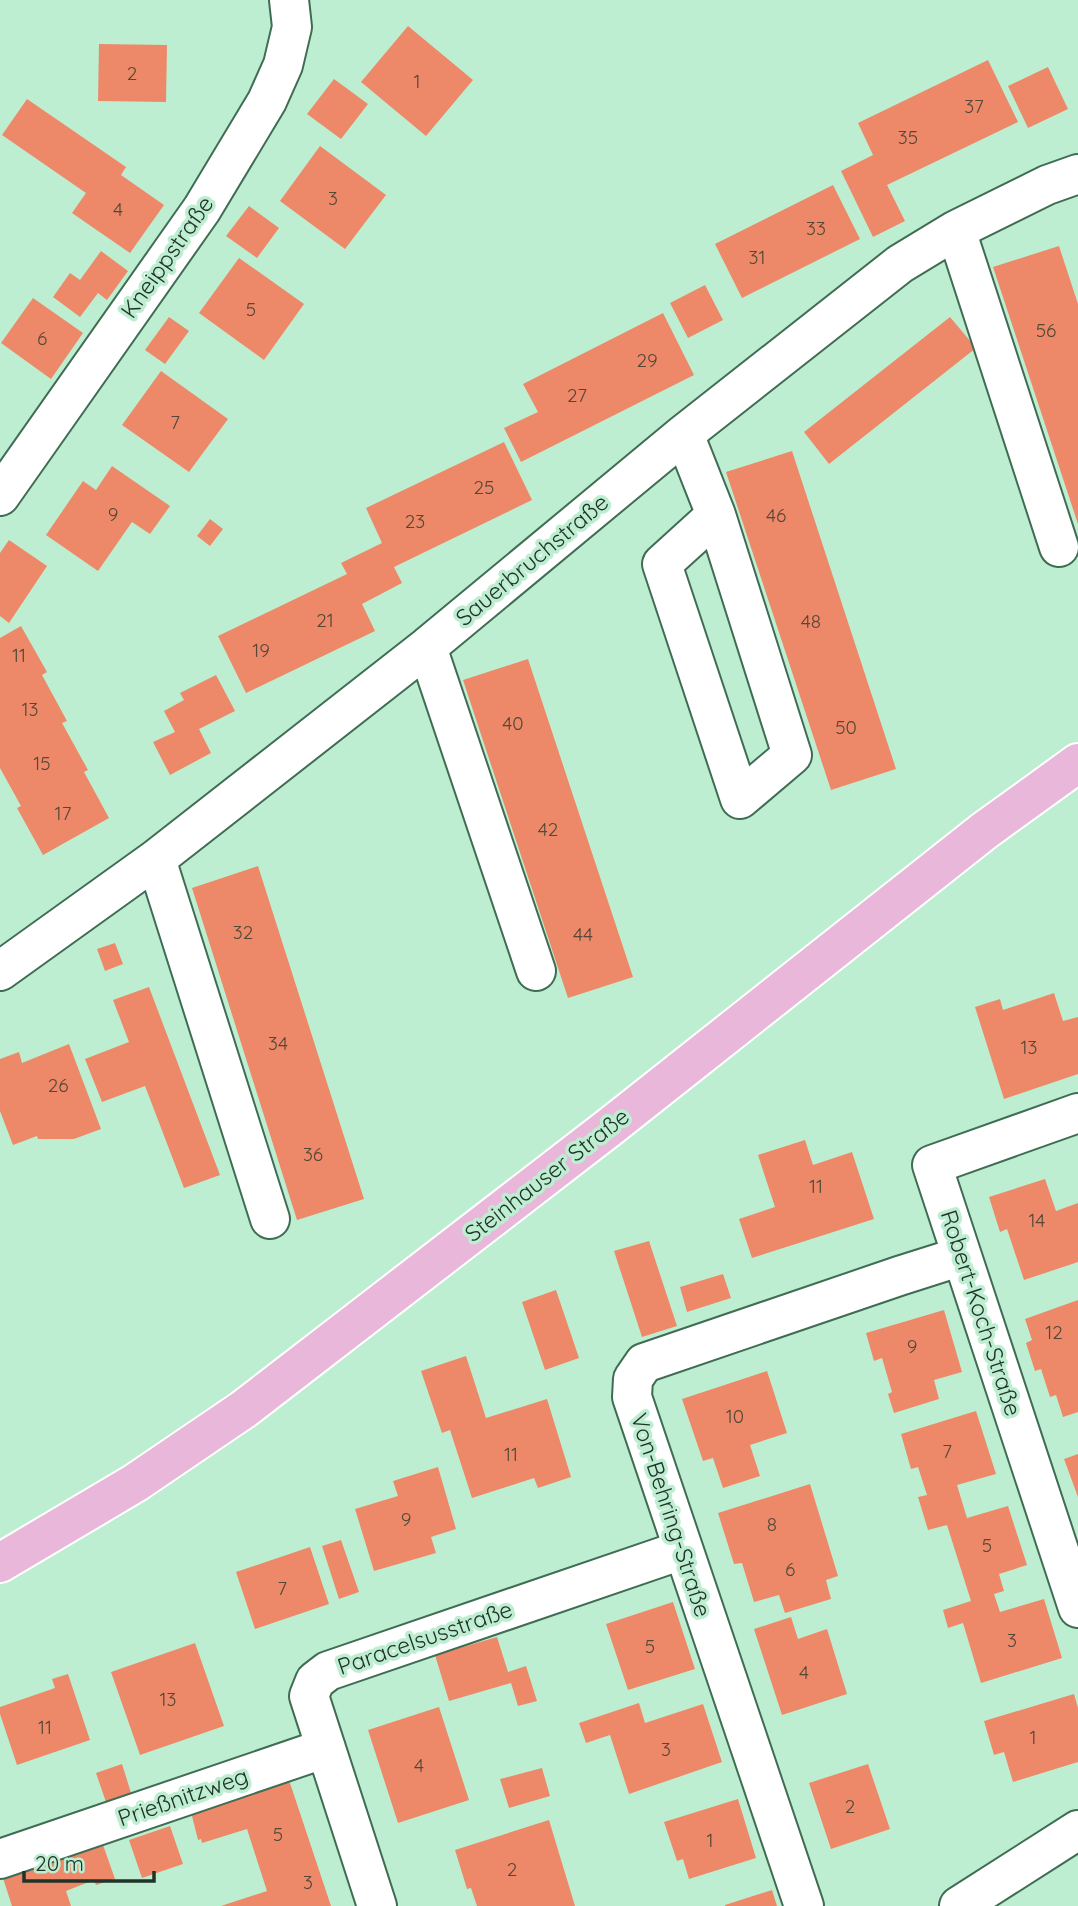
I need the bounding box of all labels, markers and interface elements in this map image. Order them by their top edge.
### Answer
house number: 2 [127,61,137,85]
house number: 1 [413,69,421,93]
house number: 37 [964,94,984,118]
house number: 35 [898,125,918,149]
house number: 3 [328,186,338,210]
street label: Kneippstraße [114,190,219,323]
house number: 4 [113,197,123,221]
house number: 33 [806,216,826,240]
house number: 31 [749,245,766,269]
house number: 5 [246,297,256,321]
house number: 56 [1036,318,1056,342]
house number: 6 [37,326,47,350]
house number: 29 [636,348,658,372]
house number: 27 [567,383,587,407]
house number: 7 [170,410,180,434]
house number: 25 [474,475,494,499]
street label: Sauerbruchstraße [449,487,614,632]
house number: 9 [108,502,118,526]
house number: 46 [766,503,786,527]
house number: 23 [405,509,425,533]
house number: 21 [316,608,334,632]
house number: 48 [801,609,821,633]
house number: 19 [252,638,270,662]
house number: 11 [12,643,26,667]
house number: 13 [22,697,39,721]
house number: 40 [502,711,524,735]
house number: 50 [835,715,857,739]
house number: 15 [33,751,51,775]
house number: 17 [55,801,72,825]
house number: 42 [538,817,558,841]
house number: 32 [233,920,253,944]
house number: 44 [573,922,593,946]
house number: 34 [268,1031,288,1055]
house number: 13 [1021,1035,1038,1059]
house number: 26 [48,1073,68,1097]
street label: Steinhauser Straße [459,1101,635,1248]
house number: 36 [303,1142,323,1166]
house number: 11 [809,1174,823,1198]
street label: Robert-Koch-Straße [934,1206,1028,1419]
house number: 14 [1029,1208,1045,1232]
house number: 12 [1045,1320,1063,1344]
house number: 9 [907,1334,917,1358]
house number: 10 [726,1404,744,1428]
street label: Von-Behring-Straße [625,1409,718,1620]
house number: 7 [942,1439,952,1463]
house number: 11 [504,1442,518,1466]
house number: 9 [401,1507,411,1531]
house number: 8 [767,1512,777,1536]
house number: 5 [982,1533,992,1557]
house number: 6 [785,1557,795,1581]
house number: 7 [277,1576,287,1600]
street label: Paracelsusstraße [334,1594,516,1681]
house number: 3 [1007,1628,1017,1652]
house number: 5 [645,1634,655,1658]
house number: 4 [799,1660,809,1684]
house number: 13 [160,1687,177,1711]
house number: 11 [38,1715,52,1739]
house number: 1 [1029,1725,1037,1749]
house number: 3 [661,1737,671,1761]
house number: 4 [414,1753,424,1777]
street label: Prießnitzweg [114,1761,252,1832]
house number: 2 [845,1794,855,1818]
house number: 5 [273,1822,283,1846]
house number: 1 [706,1828,714,1852]
scale bar [24,1840,154,1884]
text: 20 m [35,1850,84,1876]
house number: 2 [507,1857,517,1881]
house number: 3 [303,1870,313,1894]

